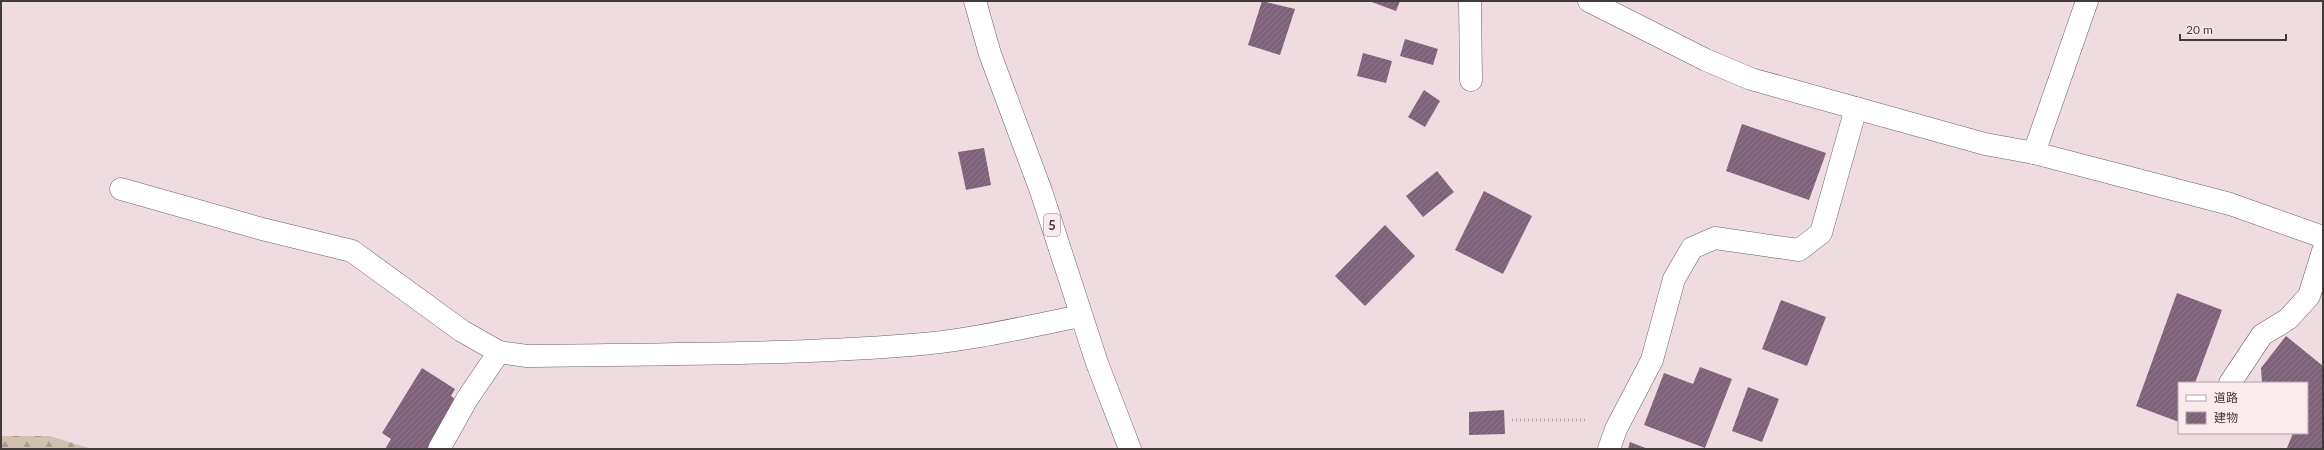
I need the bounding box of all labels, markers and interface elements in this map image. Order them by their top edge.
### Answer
scale bar [2180,16,2286,42]
text: 20 m [2186,22,2213,37]
road number: 5 [1044,214,1060,236]
legend [2178,382,2308,434]
text: 道路 [2214,390,2238,405]
text: 建物 [2214,410,2238,425]

